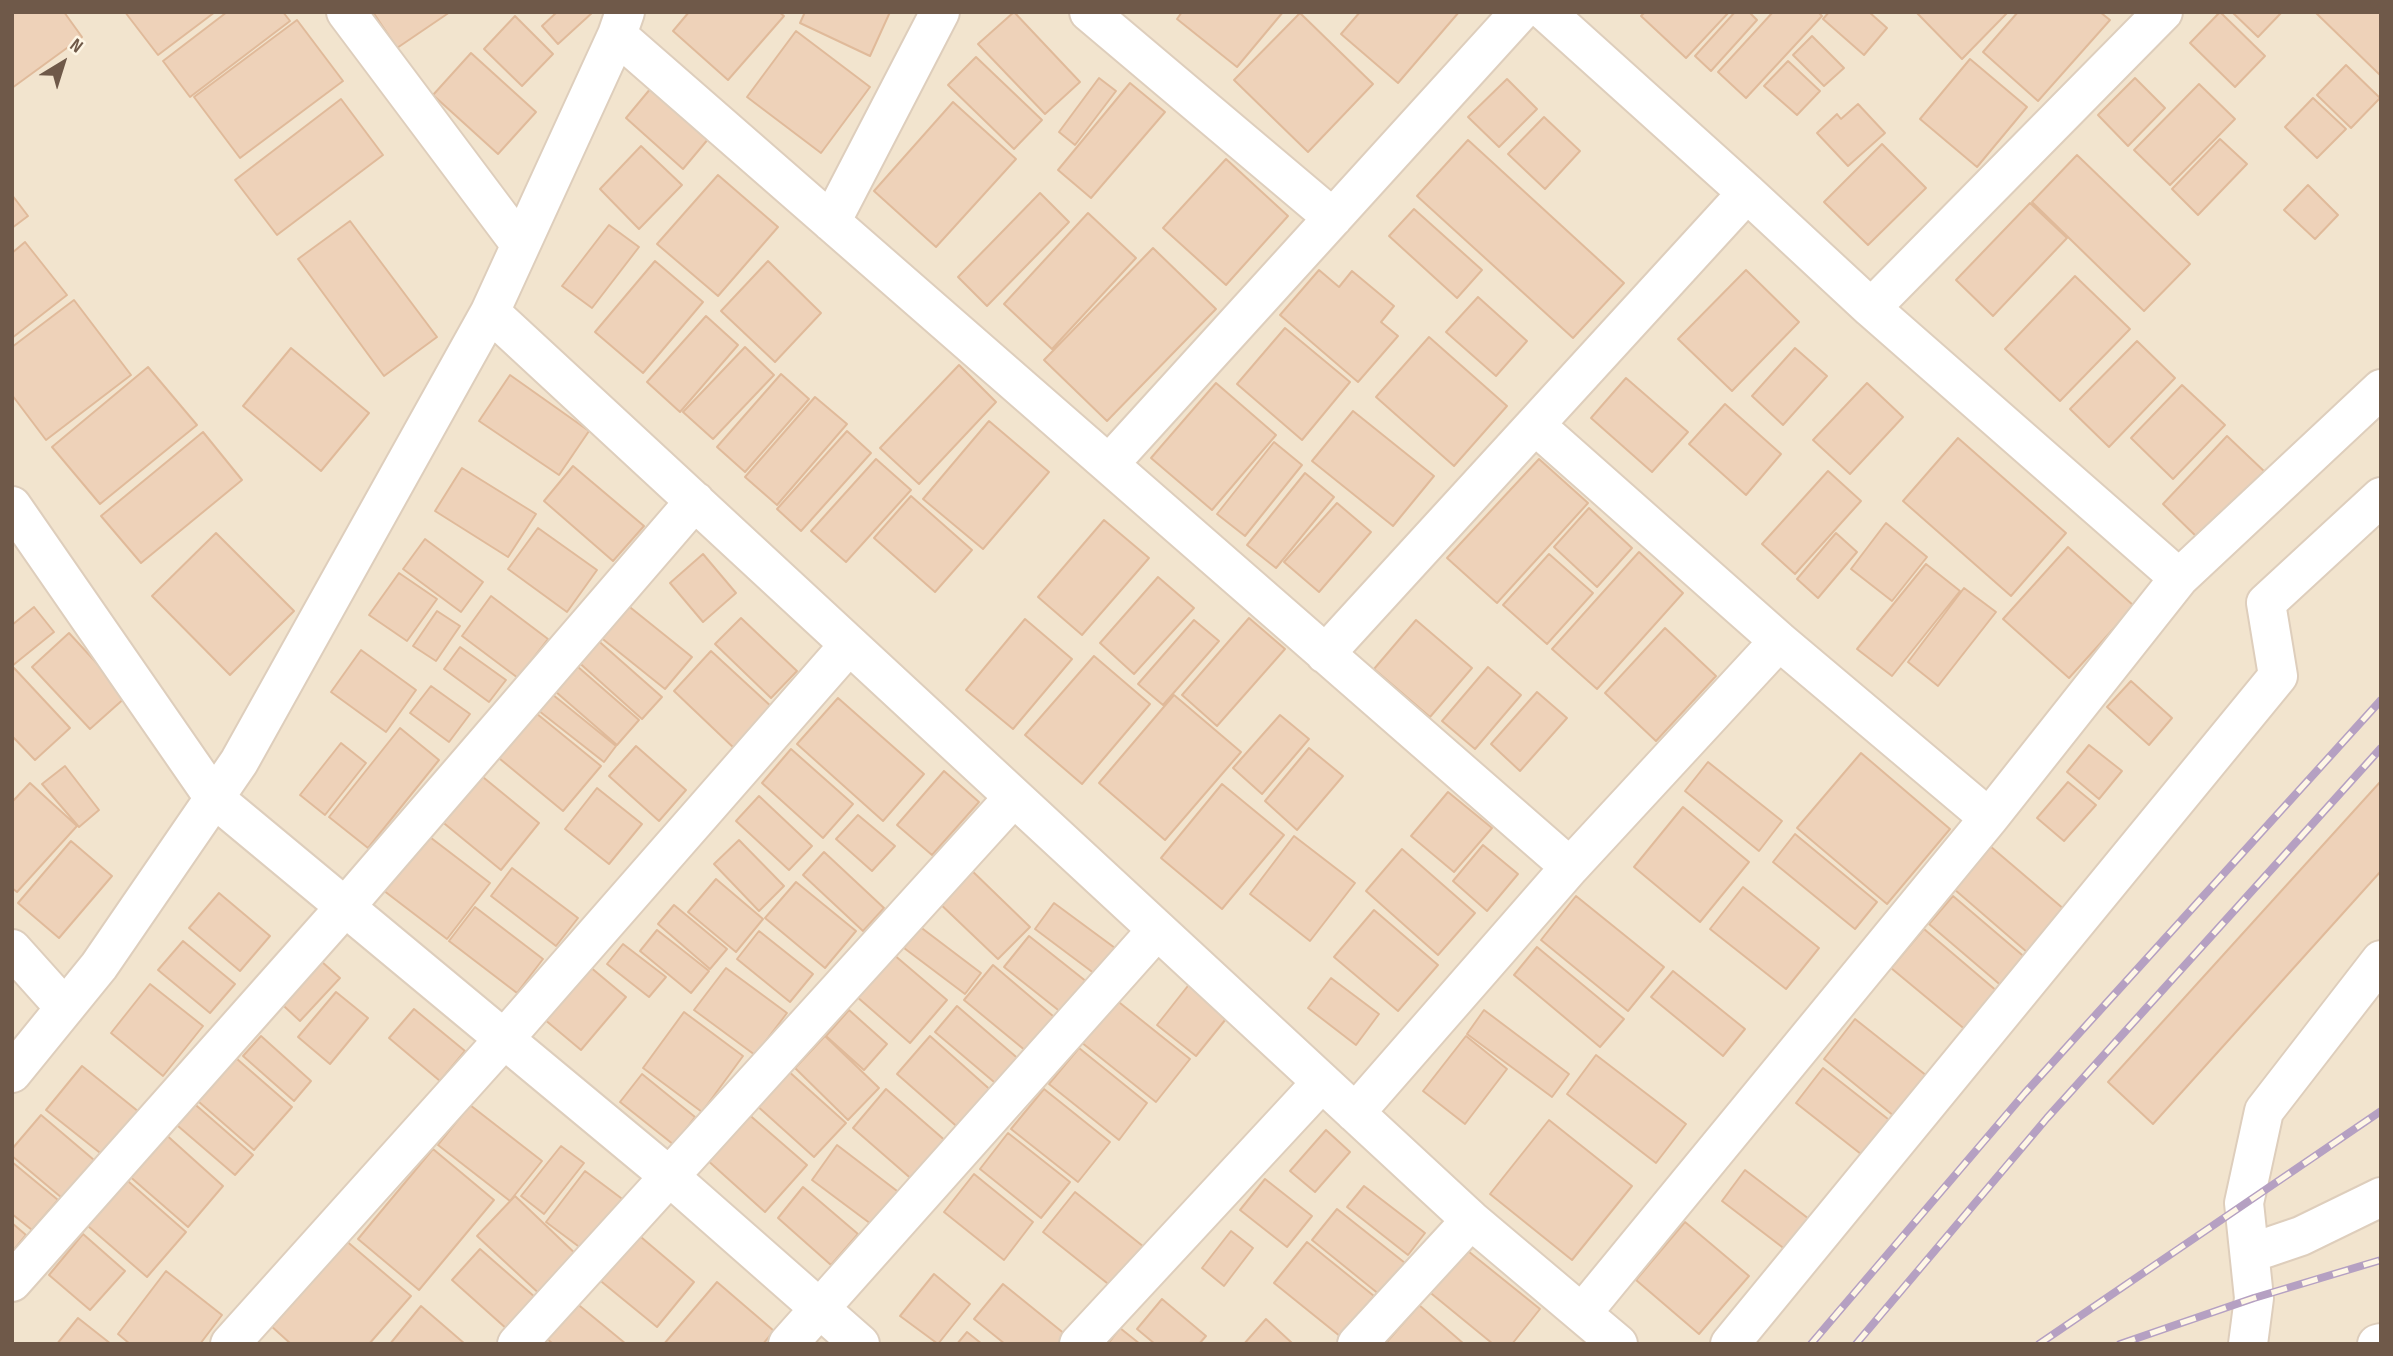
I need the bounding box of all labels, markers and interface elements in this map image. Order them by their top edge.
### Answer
north arrow [28,28,98,98]
text: N [65,34,87,58]

